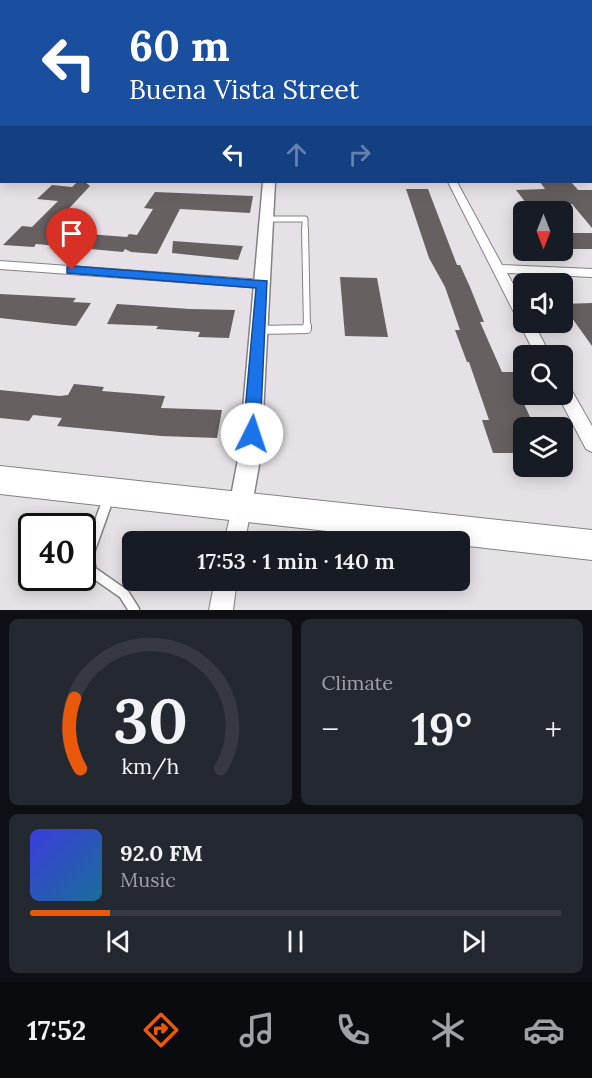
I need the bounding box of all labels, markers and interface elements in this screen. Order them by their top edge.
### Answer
text: 60 m [129,19,230,73]
icon: left [30,24,108,102]
text: Buena Vista Street [129,72,359,106]
icon: left [217,138,250,171]
icon: ahead [280,138,313,171]
icon: right [343,138,376,171]
north arrow [513,201,573,261]
map controls [513,201,573,477]
pin [46,208,97,270]
icon: arrive [55,217,88,250]
button: sound [513,273,573,333]
button: search [513,345,573,405]
position arrow [220,402,284,466]
button: layers [513,417,573,477]
speed limit sign: 40 [18,513,96,591]
text: 17:53 · 1 min · 140 m [197,547,395,575]
text: Climate [322,670,393,695]
text: 30 [113,680,188,760]
text: 19° [411,700,472,757]
text: − [322,708,339,750]
text: + [545,708,562,750]
text: km/h [121,752,179,780]
text: 92.0 FM [120,839,203,867]
text: Music [120,867,176,892]
icon: previous [102,925,135,958]
icon: pause [279,925,312,958]
icon: next [457,925,490,958]
icon: directions [140,1009,182,1051]
icon: music [236,1009,278,1051]
icon: phone [332,1009,374,1051]
icon: climate [427,1009,469,1051]
icon: car [523,1009,565,1051]
text: 17:52 [27,1013,86,1047]

